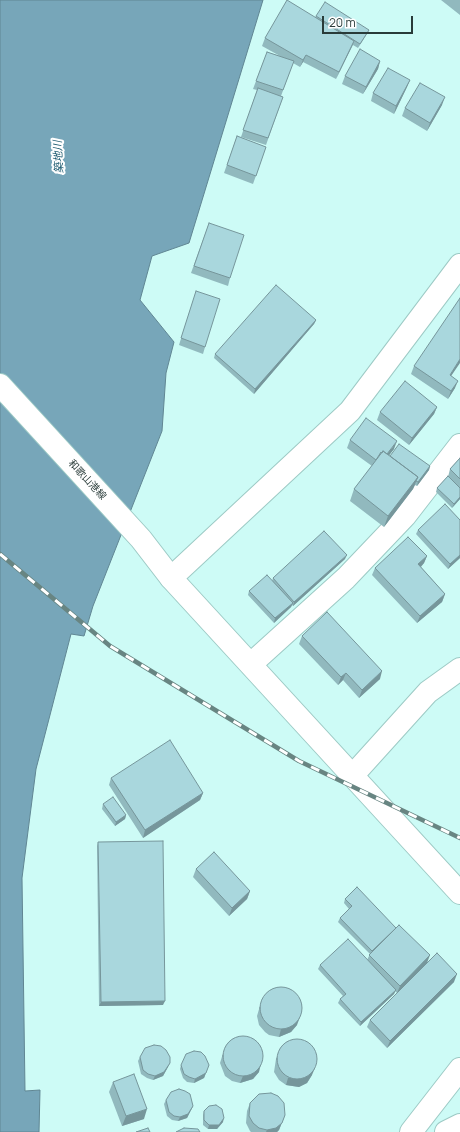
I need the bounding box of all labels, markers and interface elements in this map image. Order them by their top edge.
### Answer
scale bar [324,8,415,34]
text: 20 m [329,14,356,31]
water label: 築地川 [52,140,66,174]
street label: 和歌山港線 [66,458,108,502]

